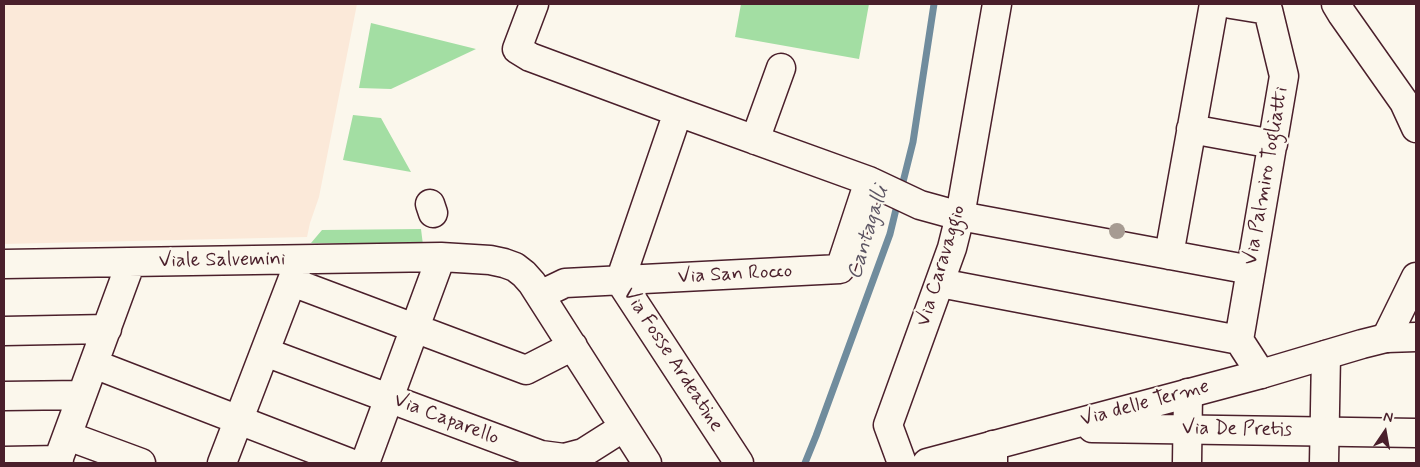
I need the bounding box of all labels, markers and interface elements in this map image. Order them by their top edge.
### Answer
street label: Via Palmiro Togliatti [1240,85,1294,267]
water label: Cantagalli [843,183,895,283]
street label: Via Caravaggio [912,202,972,330]
street label: Viale Salvemini [158,248,286,274]
street label: Via San Rocco [677,260,793,290]
street label: Via Fosse Ardeatine [616,283,728,437]
street label: Via delle Terme [1078,375,1212,433]
street label: Via Caparello [390,389,502,451]
north arrow [1360,407,1410,457]
text: N [1382,408,1395,427]
street label: Via De Pretis [1182,417,1292,443]

